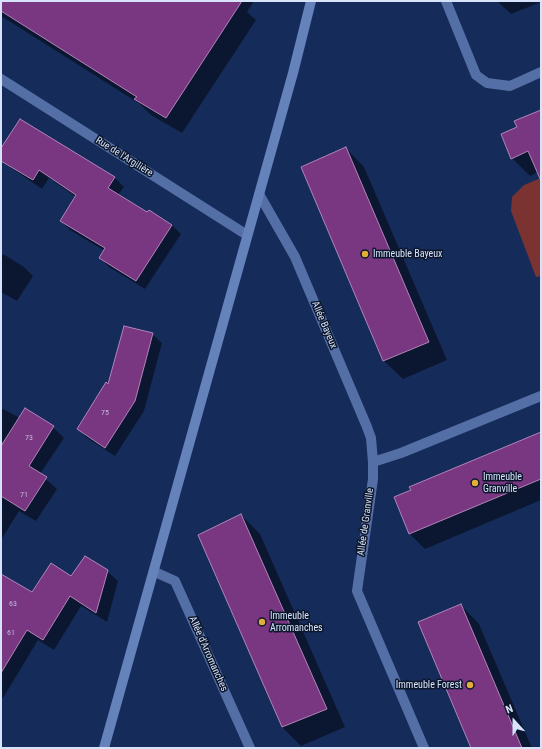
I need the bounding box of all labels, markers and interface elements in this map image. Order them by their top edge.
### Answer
street label: Rue de l'Argilière [93,135,155,179]
place label: Immeuble Bayeux [373,248,442,260]
marker: Immeuble Bayeux [360,249,370,259]
street label: Allée Bayeux [309,300,339,350]
house number: 75 [101,408,109,418]
house number: 73 [25,433,33,443]
place label: Immeuble Granville [483,471,522,494]
marker: Immeuble Granville [470,478,480,488]
street label: Allée de Granville [355,487,377,557]
house number: 71 [20,490,28,500]
house number: 63 [9,599,17,609]
place label: Immeuble Arromanches [270,610,323,634]
street label: Allée d'Arromanches [186,615,230,693]
marker: Immeuble Arromanches [257,617,267,627]
house number: 61 [7,628,15,638]
place label: Immeuble Forest [396,679,462,691]
marker: Immeuble Forest [465,680,475,690]
north arrow [494,701,534,741]
text: N [504,702,515,717]

